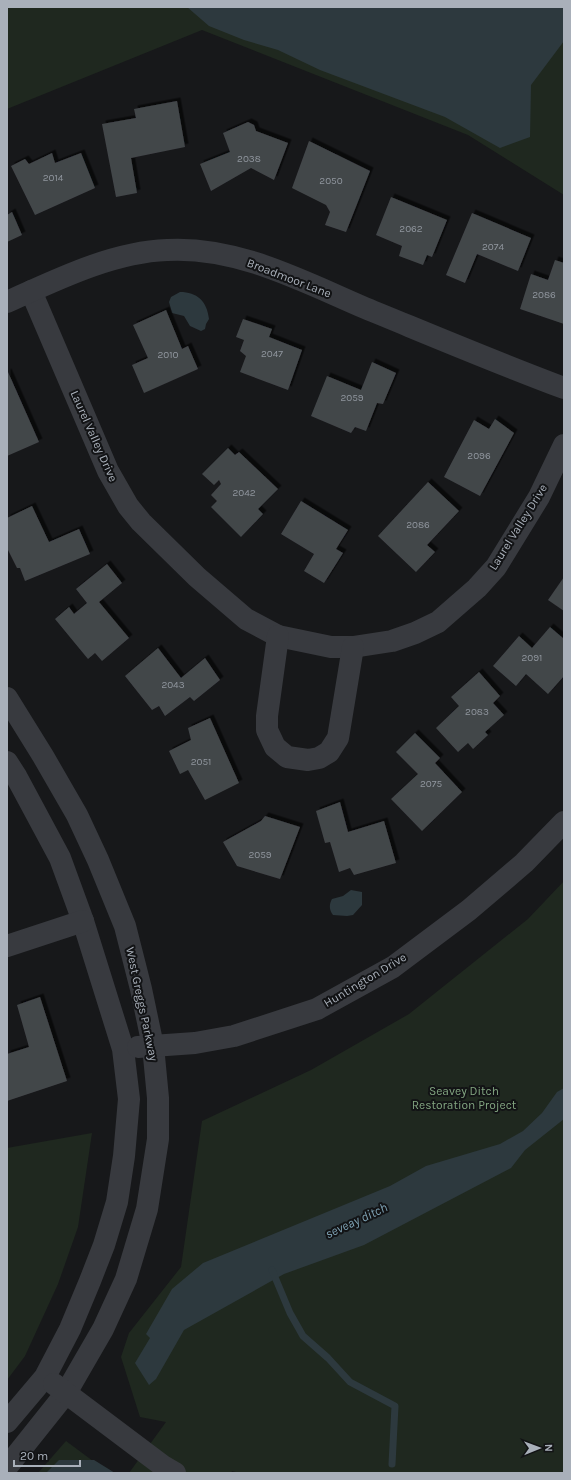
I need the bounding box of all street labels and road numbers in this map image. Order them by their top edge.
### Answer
street label: Broadmoor Lane [245,255,333,301]
street label: Laurel Valley Drive [68,388,120,484]
street label: Laurel Valley Drive [486,482,550,572]
street label: West Greggs Parkway [123,946,161,1063]
street label: Huntington Drive [321,950,409,1010]

